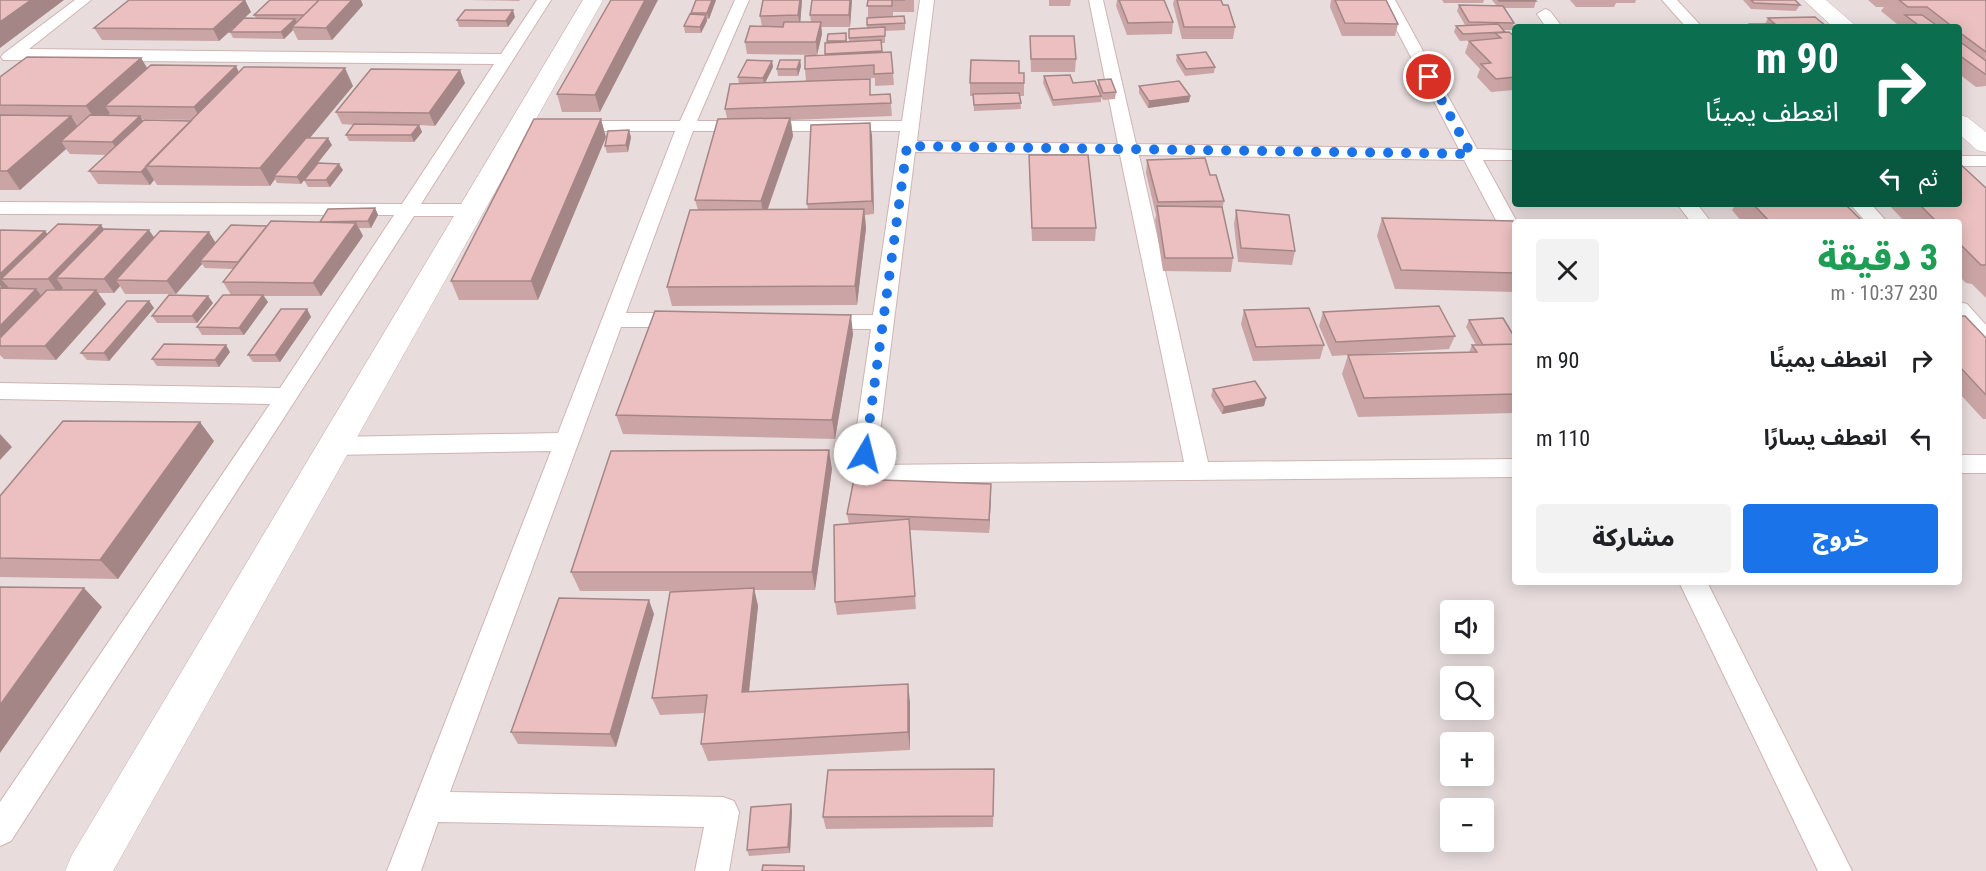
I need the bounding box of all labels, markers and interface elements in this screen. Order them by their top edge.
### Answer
text: 90 m [1756,34,1839,83]
icon: right [1860,48,1938,126]
pin [1403,51,1454,102]
icon: arrive [1412,60,1445,93]
text: انعطف يمينًا [1705,96,1839,128]
icon: left [1874,162,1907,195]
text: ثم [1919,166,1938,191]
text: 3 دقيقة [1817,237,1938,279]
button: close [1536,239,1599,302]
text: 230 m · 10:37 [1831,281,1938,305]
icon: right [1905,344,1938,377]
text: انعطف يمينًا [1769,347,1887,372]
text: 90 m [1536,348,1579,373]
position arrow [833,422,897,486]
icon: left [1905,422,1938,455]
text: انعطف يسارًا [1764,425,1887,450]
text: 110 m [1536,426,1590,451]
button: مشاركة [1536,504,1731,573]
button: خروج [1743,504,1938,573]
map controls [1440,600,1494,852]
button: sound [1440,600,1494,654]
button: search [1440,666,1494,720]
button: + [1440,732,1494,786]
button: − [1440,798,1494,852]

